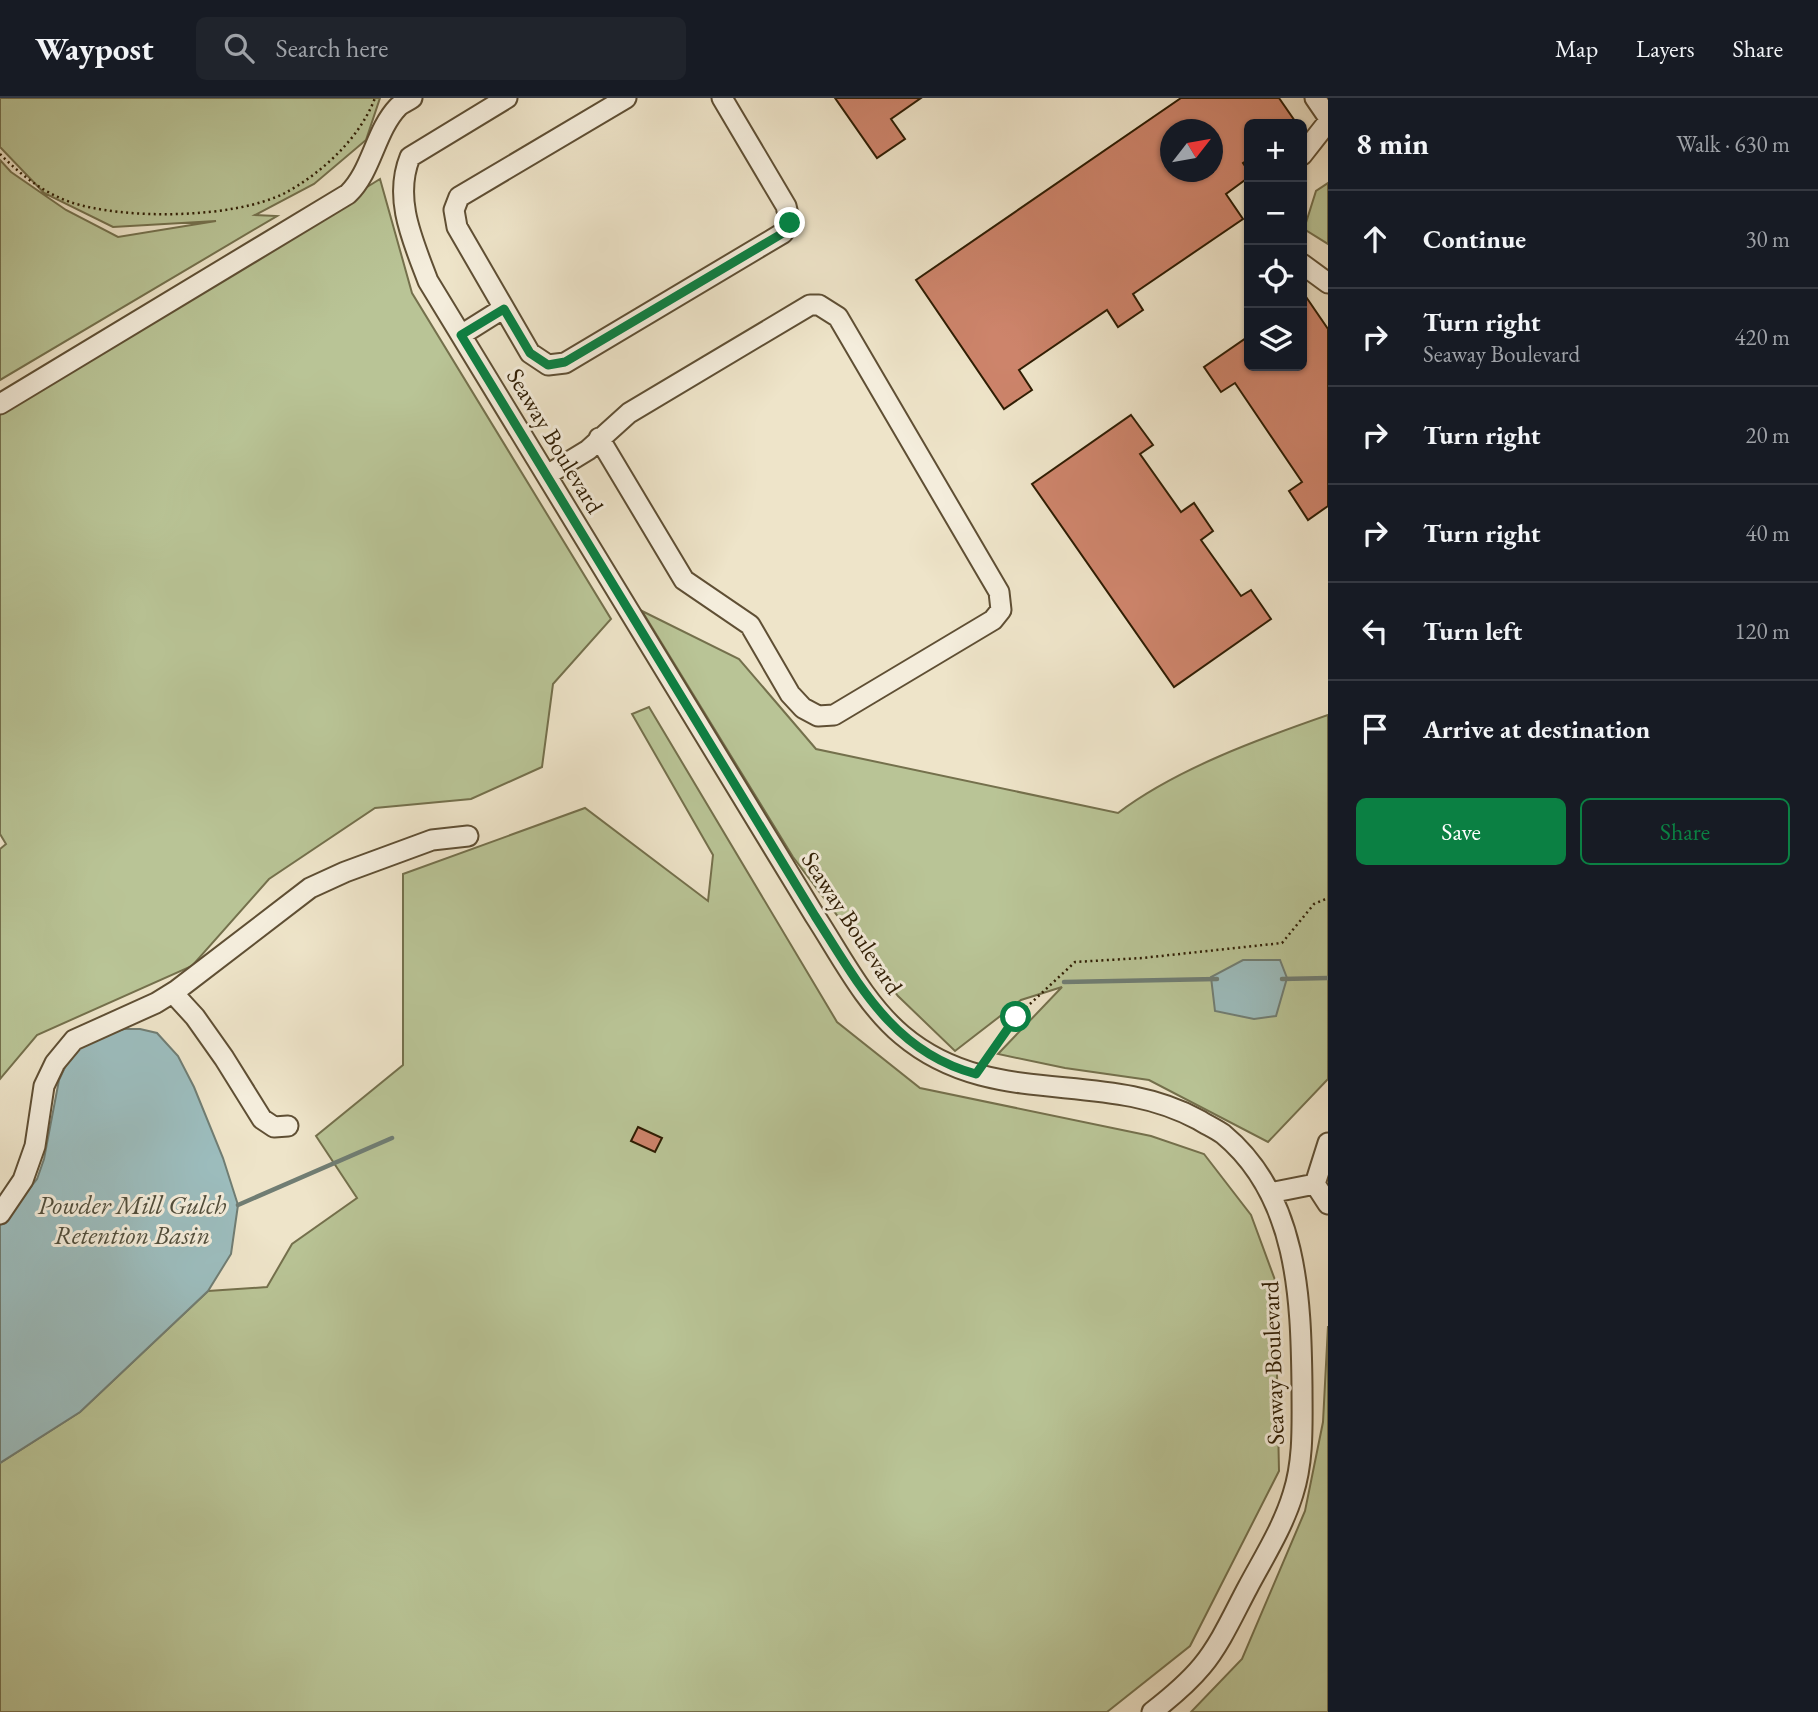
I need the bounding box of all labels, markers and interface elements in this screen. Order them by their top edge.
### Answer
search box [196,17,686,80]
text: Waypost [35,27,154,70]
icon: search [220,29,258,67]
text: Search here [276,31,388,65]
text: Map [1555,33,1598,64]
text: Layers [1636,33,1695,64]
text: Share [1733,33,1783,64]
north arrow [1160,119,1223,182]
map controls [1244,119,1307,371]
button: + [1244,119,1307,182]
text: 8 min [1356,124,1429,163]
text: Walk · 630 m [1676,129,1790,159]
button: − [1244,182,1307,245]
route end [774,207,805,238]
icon: ahead [1356,220,1394,258]
text: Continue [1423,222,1526,256]
text: 30 m [1745,224,1790,254]
button: locate [1244,245,1307,308]
text: Turn right [1423,305,1541,339]
button: layers [1244,308,1307,371]
icon: right [1356,318,1394,356]
text: 420 m [1734,322,1790,352]
text: Seaway Boulevard [1423,339,1580,369]
street label: Seaway Boulevard [500,362,611,520]
icon: right [1356,416,1394,454]
text: Turn right [1423,418,1541,452]
text: 20 m [1745,420,1790,450]
icon: right [1356,514,1394,552]
text: Turn right [1423,516,1541,550]
text: 40 m [1745,518,1790,548]
icon: left [1356,612,1394,650]
text: Turn left [1423,614,1522,648]
text: 120 m [1734,616,1790,646]
icon: arrive [1356,710,1394,748]
text: Arrive at destination [1423,712,1650,746]
button: Save [1356,798,1566,865]
button: Share [1580,798,1790,865]
street label: Seaway Boulevard [795,846,911,1001]
route start [1000,1001,1031,1032]
water label: Powder Mill Gulch Retention Basin [38,1188,227,1252]
street label: Seaway Boulevard [1254,1280,1291,1445]

